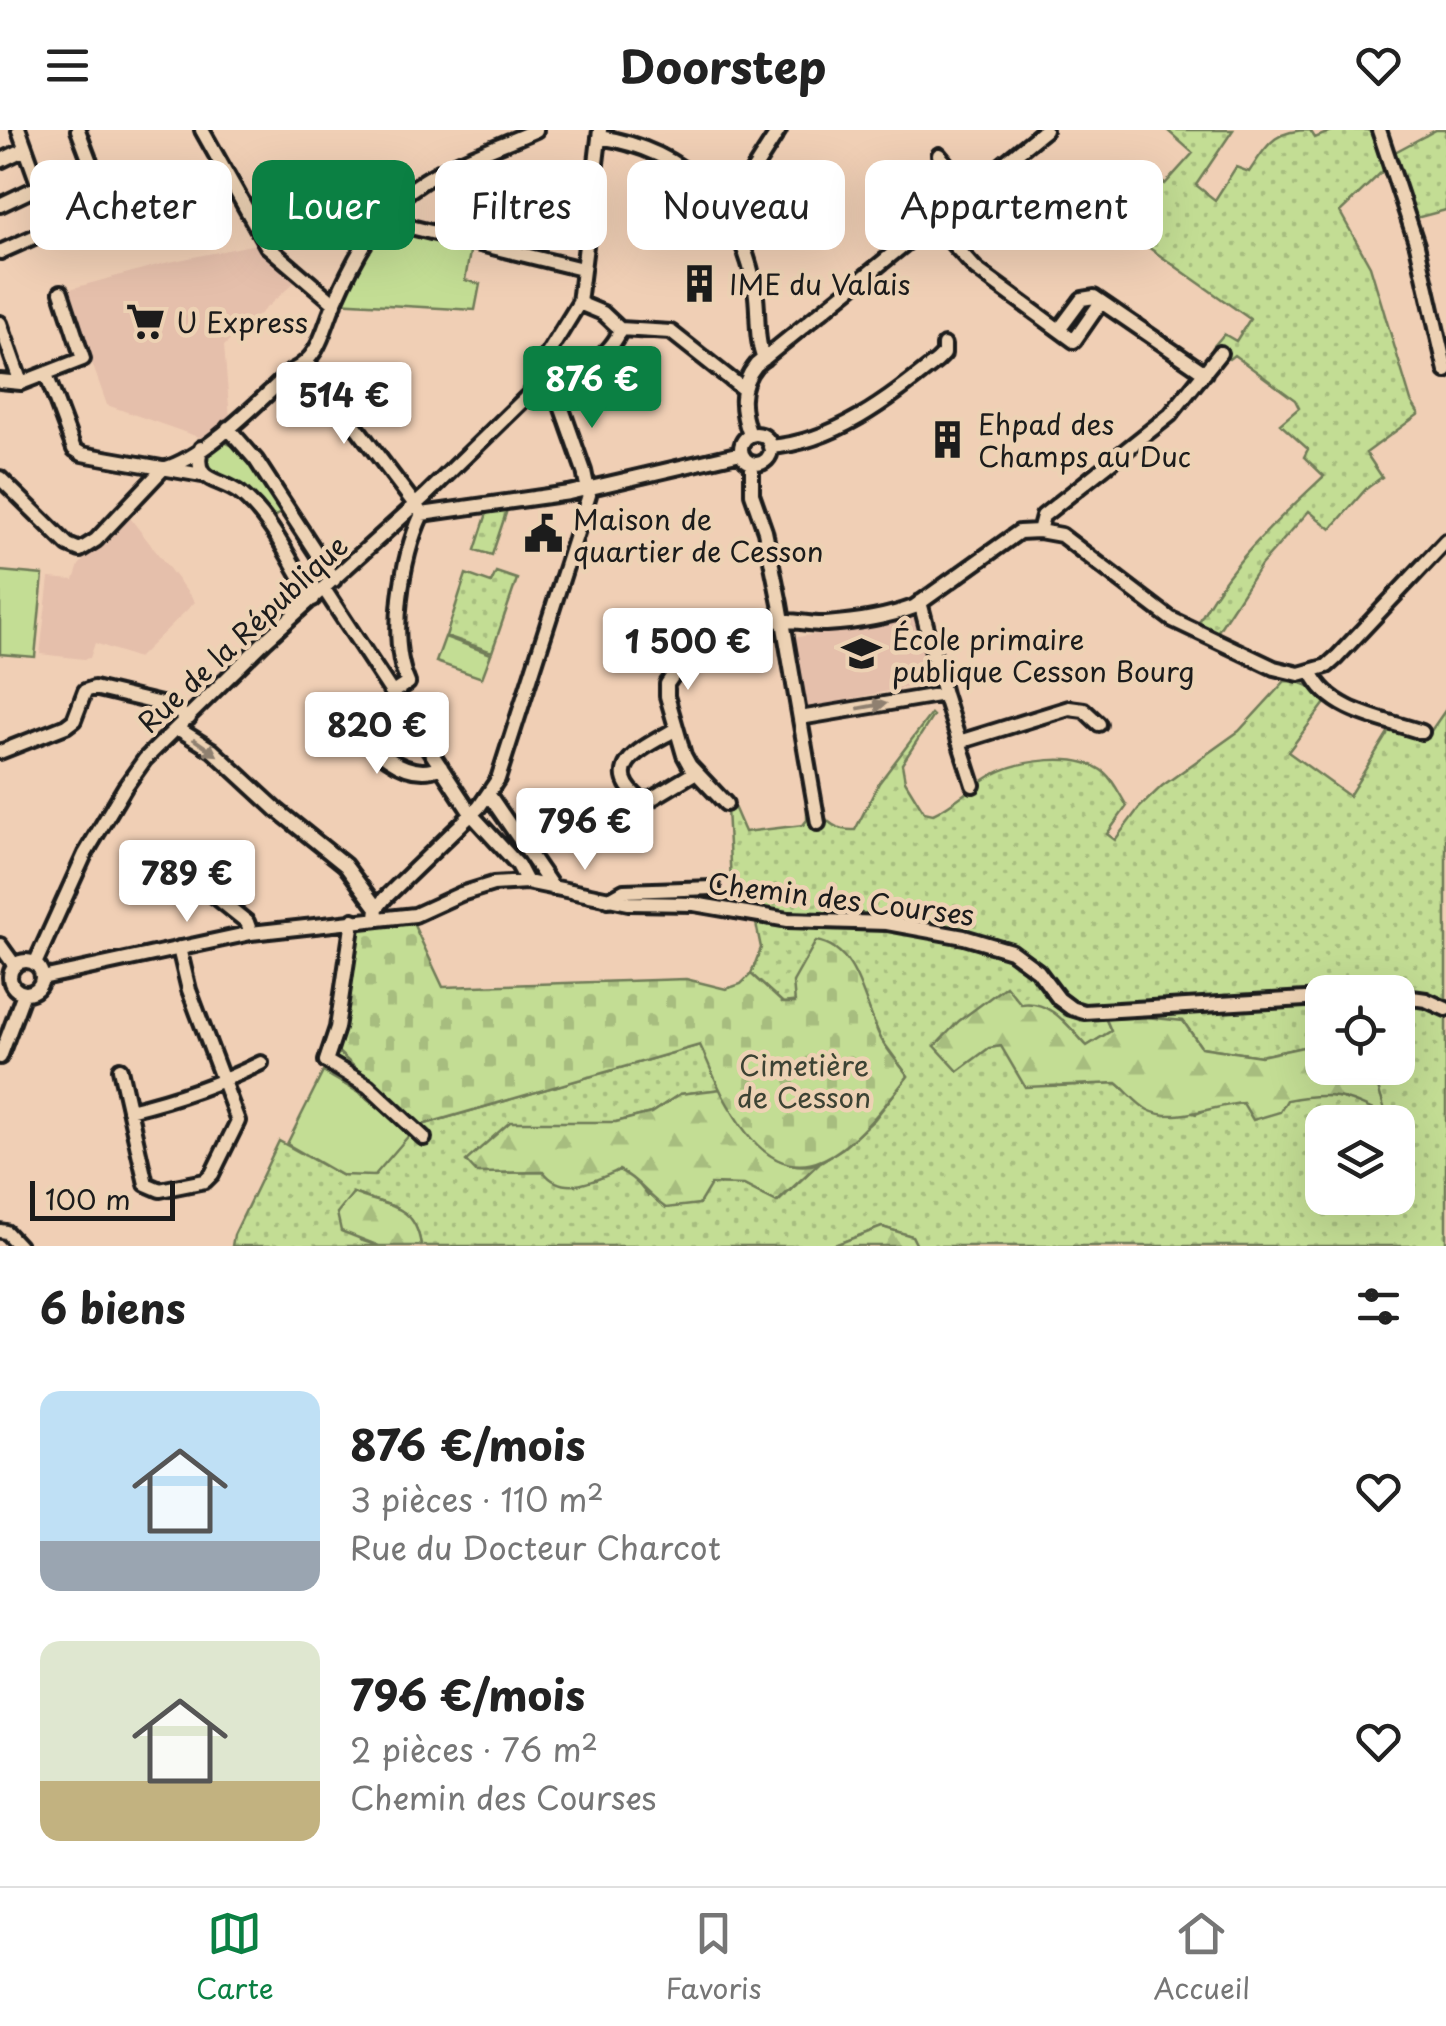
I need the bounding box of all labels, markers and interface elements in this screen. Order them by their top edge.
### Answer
text: Doorstep [620,31,826,99]
icon: menu [40,38,95,93]
icon: heart [1351,38,1406,93]
chip: Acheter [30,160,232,250]
chip: Louer [252,160,415,250]
chip: Filtres [435,160,607,250]
chip: Nouveau [627,160,845,250]
chip: Appartement [865,160,1163,250]
building icon: IME du Valais [678,262,720,304]
place label: IME du Valais [729,262,911,305]
supermarket icon: U Express [125,300,167,342]
place label: U Express [176,300,308,343]
pin: 876 € [522,346,662,431]
text: 876 € [545,354,639,402]
pin: 514 € [274,362,414,447]
text: 514 € [298,370,390,418]
place label: Ehpad des Champs au Duc [978,402,1191,477]
building icon: Ehpad des Champs au Duc [927,418,969,460]
place label: Maison de quartier de Cesson [573,497,824,572]
public building icon: Maison de quartier de Cesson [522,513,564,555]
street label: Rue de la République [127,524,357,742]
pin: 1 500 € [596,608,780,693]
text: 1 500 € [625,616,751,664]
place label: École primaire publique Cesson Bourg [892,617,1195,692]
school or university icon: École primaire publique Cesson Bourg [841,633,883,675]
pin: 820 € [307,692,447,777]
one-way arrow [857,698,888,713]
text: 820 € [327,700,427,748]
one-way arrow [192,737,219,756]
pin: 796 € [515,788,655,873]
text: 796 € [538,796,632,844]
pin: 789 € [117,840,257,925]
text: 789 € [141,848,233,896]
street label: Chemin des Courses [705,860,977,936]
map controls [1305,975,1415,1215]
button: locate [1305,975,1415,1085]
park label: Cimetière de Cesson [737,1043,871,1118]
button: layers [1305,1105,1415,1215]
scale bar [30,1176,175,1220]
text: 100 m [45,1177,131,1220]
text: 6 biens [40,1275,186,1338]
icon: filters [1351,1279,1406,1334]
text: 876 €/mois [350,1412,586,1475]
icon: home [120,1431,240,1551]
icon: heart [1351,1464,1406,1519]
text: 3 pièces · 110 m² [350,1475,604,1523]
text: Rue du Docteur Charcot [350,1523,721,1571]
text: 796 €/mois [350,1662,585,1725]
icon: home [120,1681,240,1801]
icon: heart [1351,1714,1406,1769]
text: 2 pièces · 76 m² [350,1725,598,1773]
text: Chemin des Courses [350,1773,656,1821]
tab: Carte [196,1906,274,2009]
tab: Favoris [665,1906,762,2009]
tab: Accueil [1153,1906,1250,2009]

